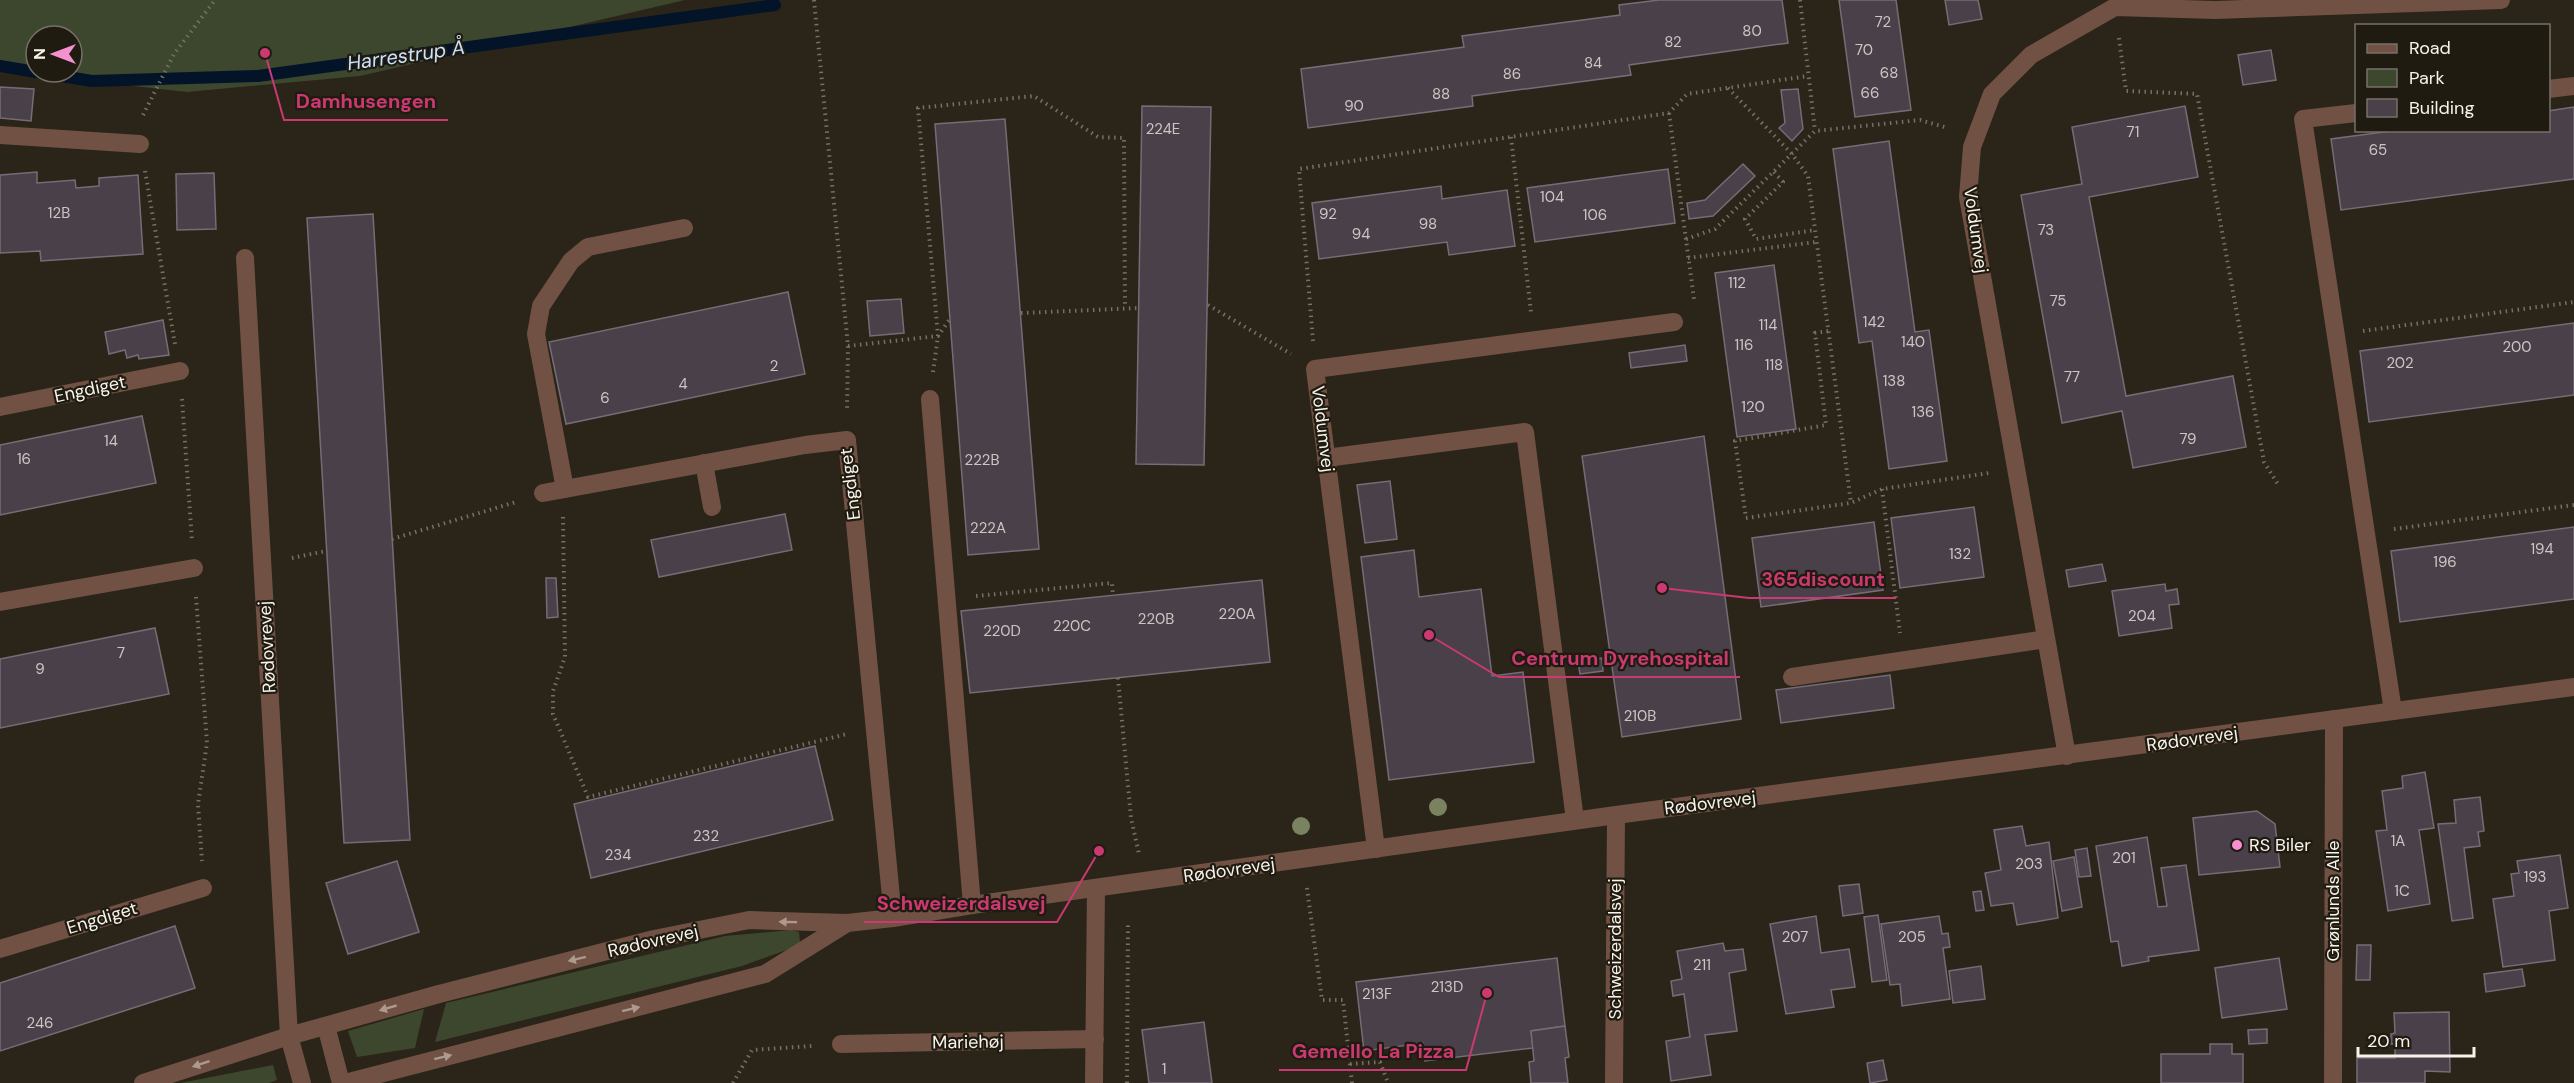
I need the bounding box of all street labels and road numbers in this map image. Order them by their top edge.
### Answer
street label: Voldumvej [1958,185,1994,275]
street label: Engdiget [52,370,128,408]
street label: Voldumvej [1306,385,1340,473]
street label: Engdiget [834,447,866,521]
street label: Rødovrevej [253,600,281,694]
street label: Rødovrevej [2145,721,2239,757]
street label: Rødovrevej [1663,785,1757,821]
street label: Grønlunds Alle [2321,840,2345,962]
street label: Rødovrevej [1182,852,1276,888]
street label: Schweizerdalsvej [1603,878,1627,1020]
street label: Engdiget [64,896,140,940]
street label: Rødovrevej [605,919,701,963]
street label: Mariehøj [932,1029,1004,1055]

